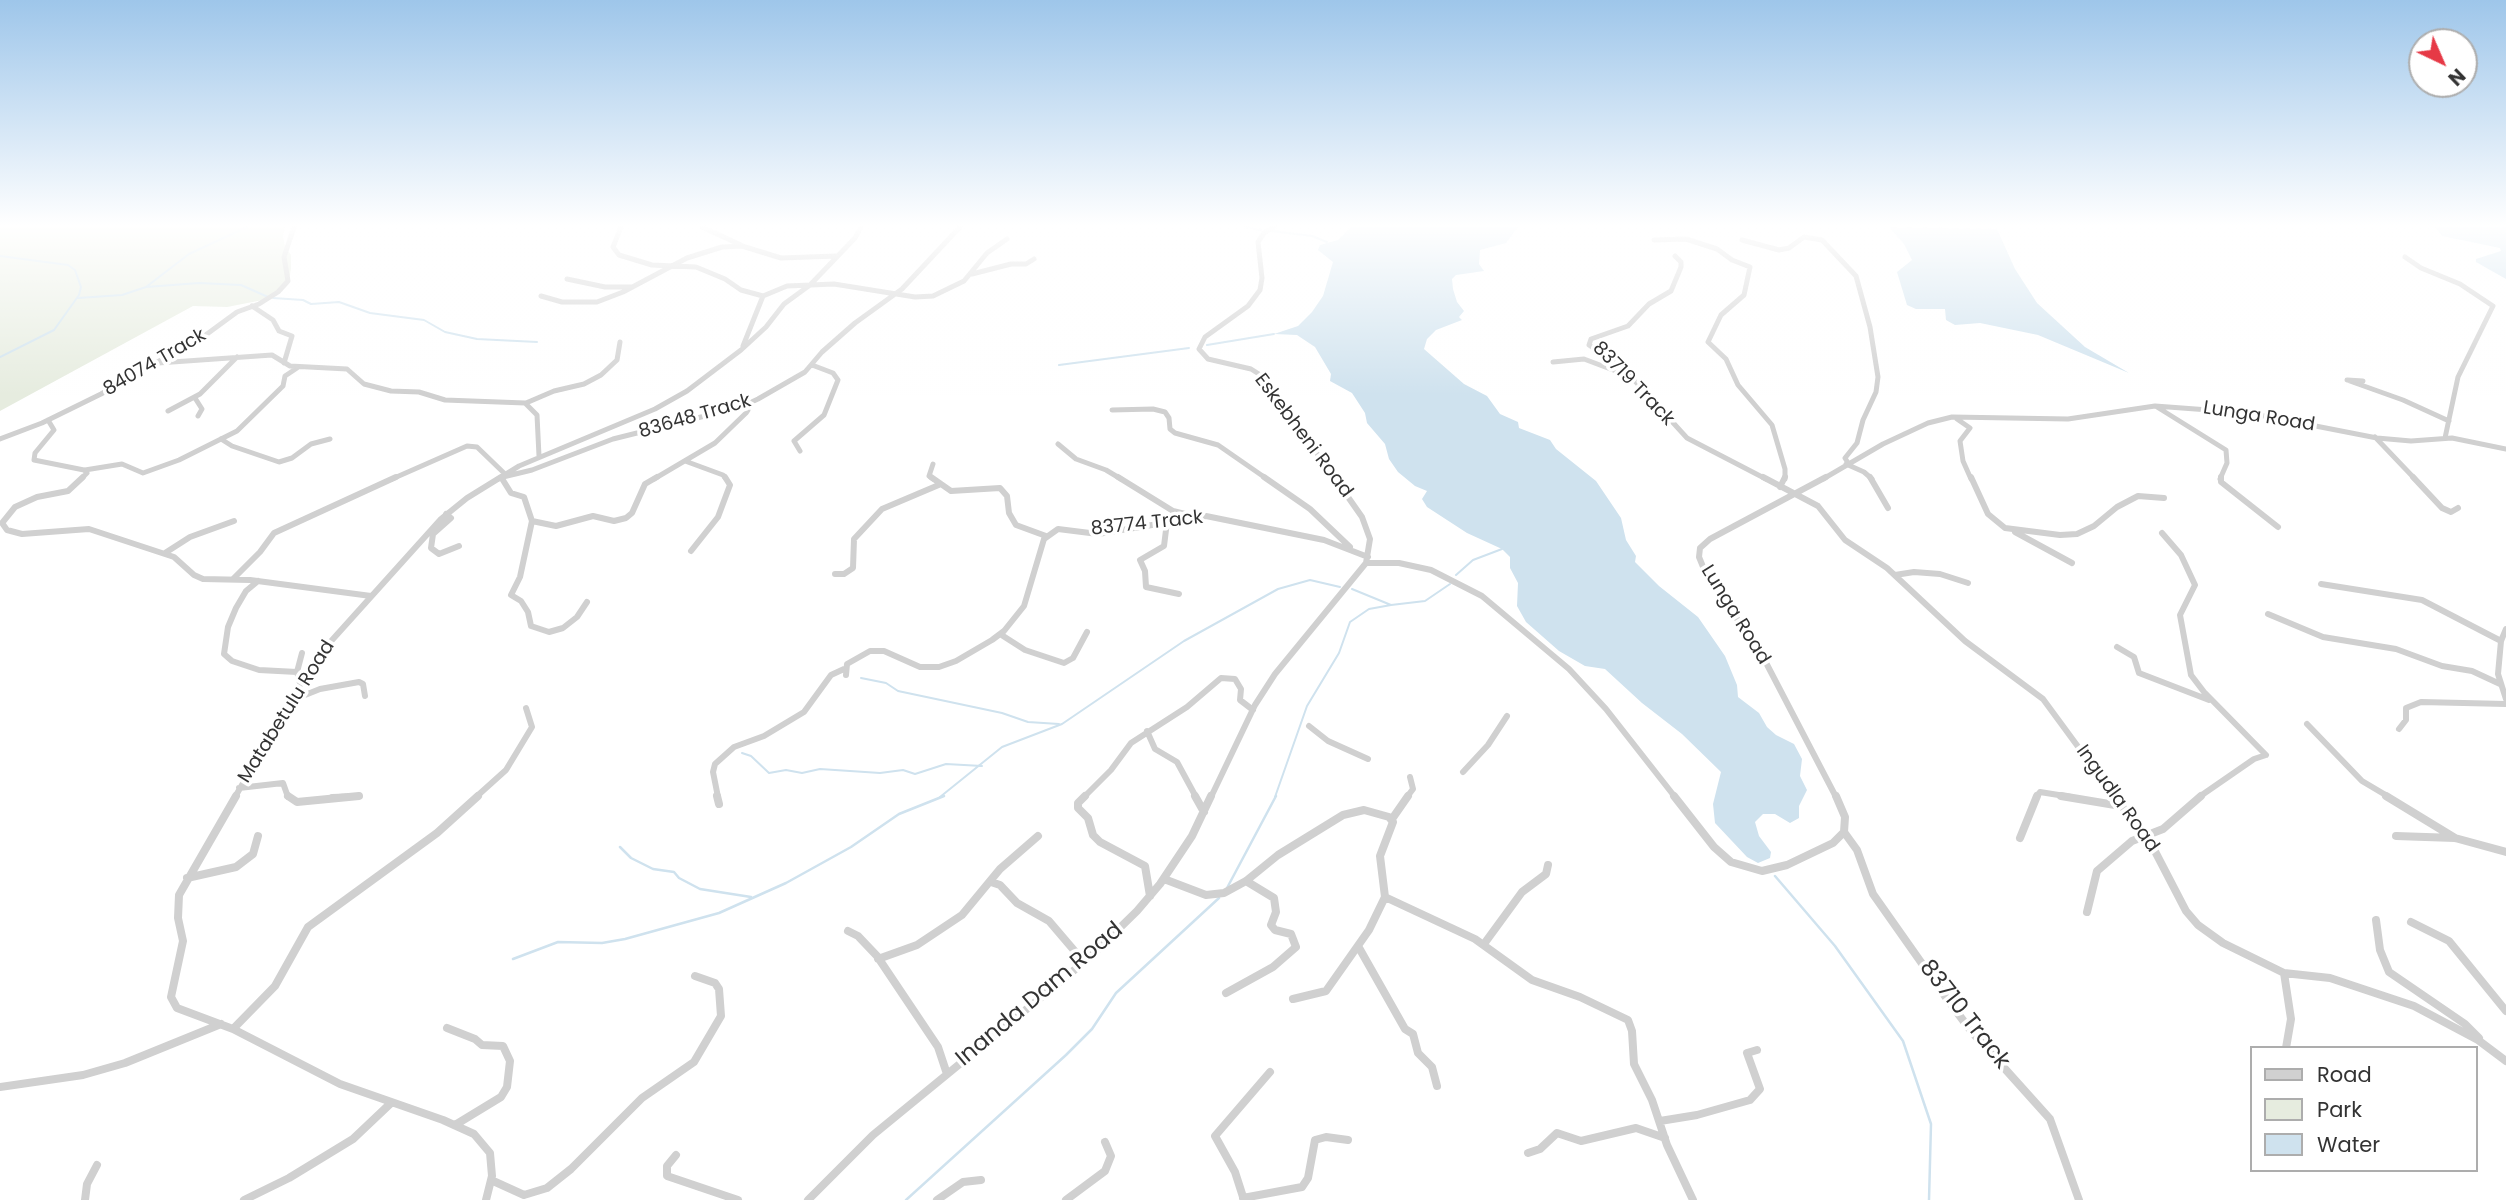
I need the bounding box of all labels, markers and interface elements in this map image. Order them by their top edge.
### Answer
north arrow [2408,28,2478,98]
text: N [2442,62,2471,92]
street label: 84074 Track [100,324,210,402]
street label: 83719 Track [1587,337,1679,431]
street label: Eskebheni Road [1249,370,1357,502]
street label: 83648 Track [636,390,754,444]
street label: Lunga Road [2202,397,2316,437]
street label: 83774 Track [1090,507,1204,541]
street label: Lunga Road [1695,561,1775,669]
street label: Matabetulu Road [234,636,340,788]
street label: Ingudla Road [2071,741,2163,857]
street label: Inanda Dam Road [951,917,1129,1073]
street label: 83710 Track [1913,955,2015,1075]
legend [2250,1046,2478,1172]
text: Road [2317,1060,2372,1089]
text: Park [2317,1095,2362,1124]
text: Water [2317,1130,2380,1159]

